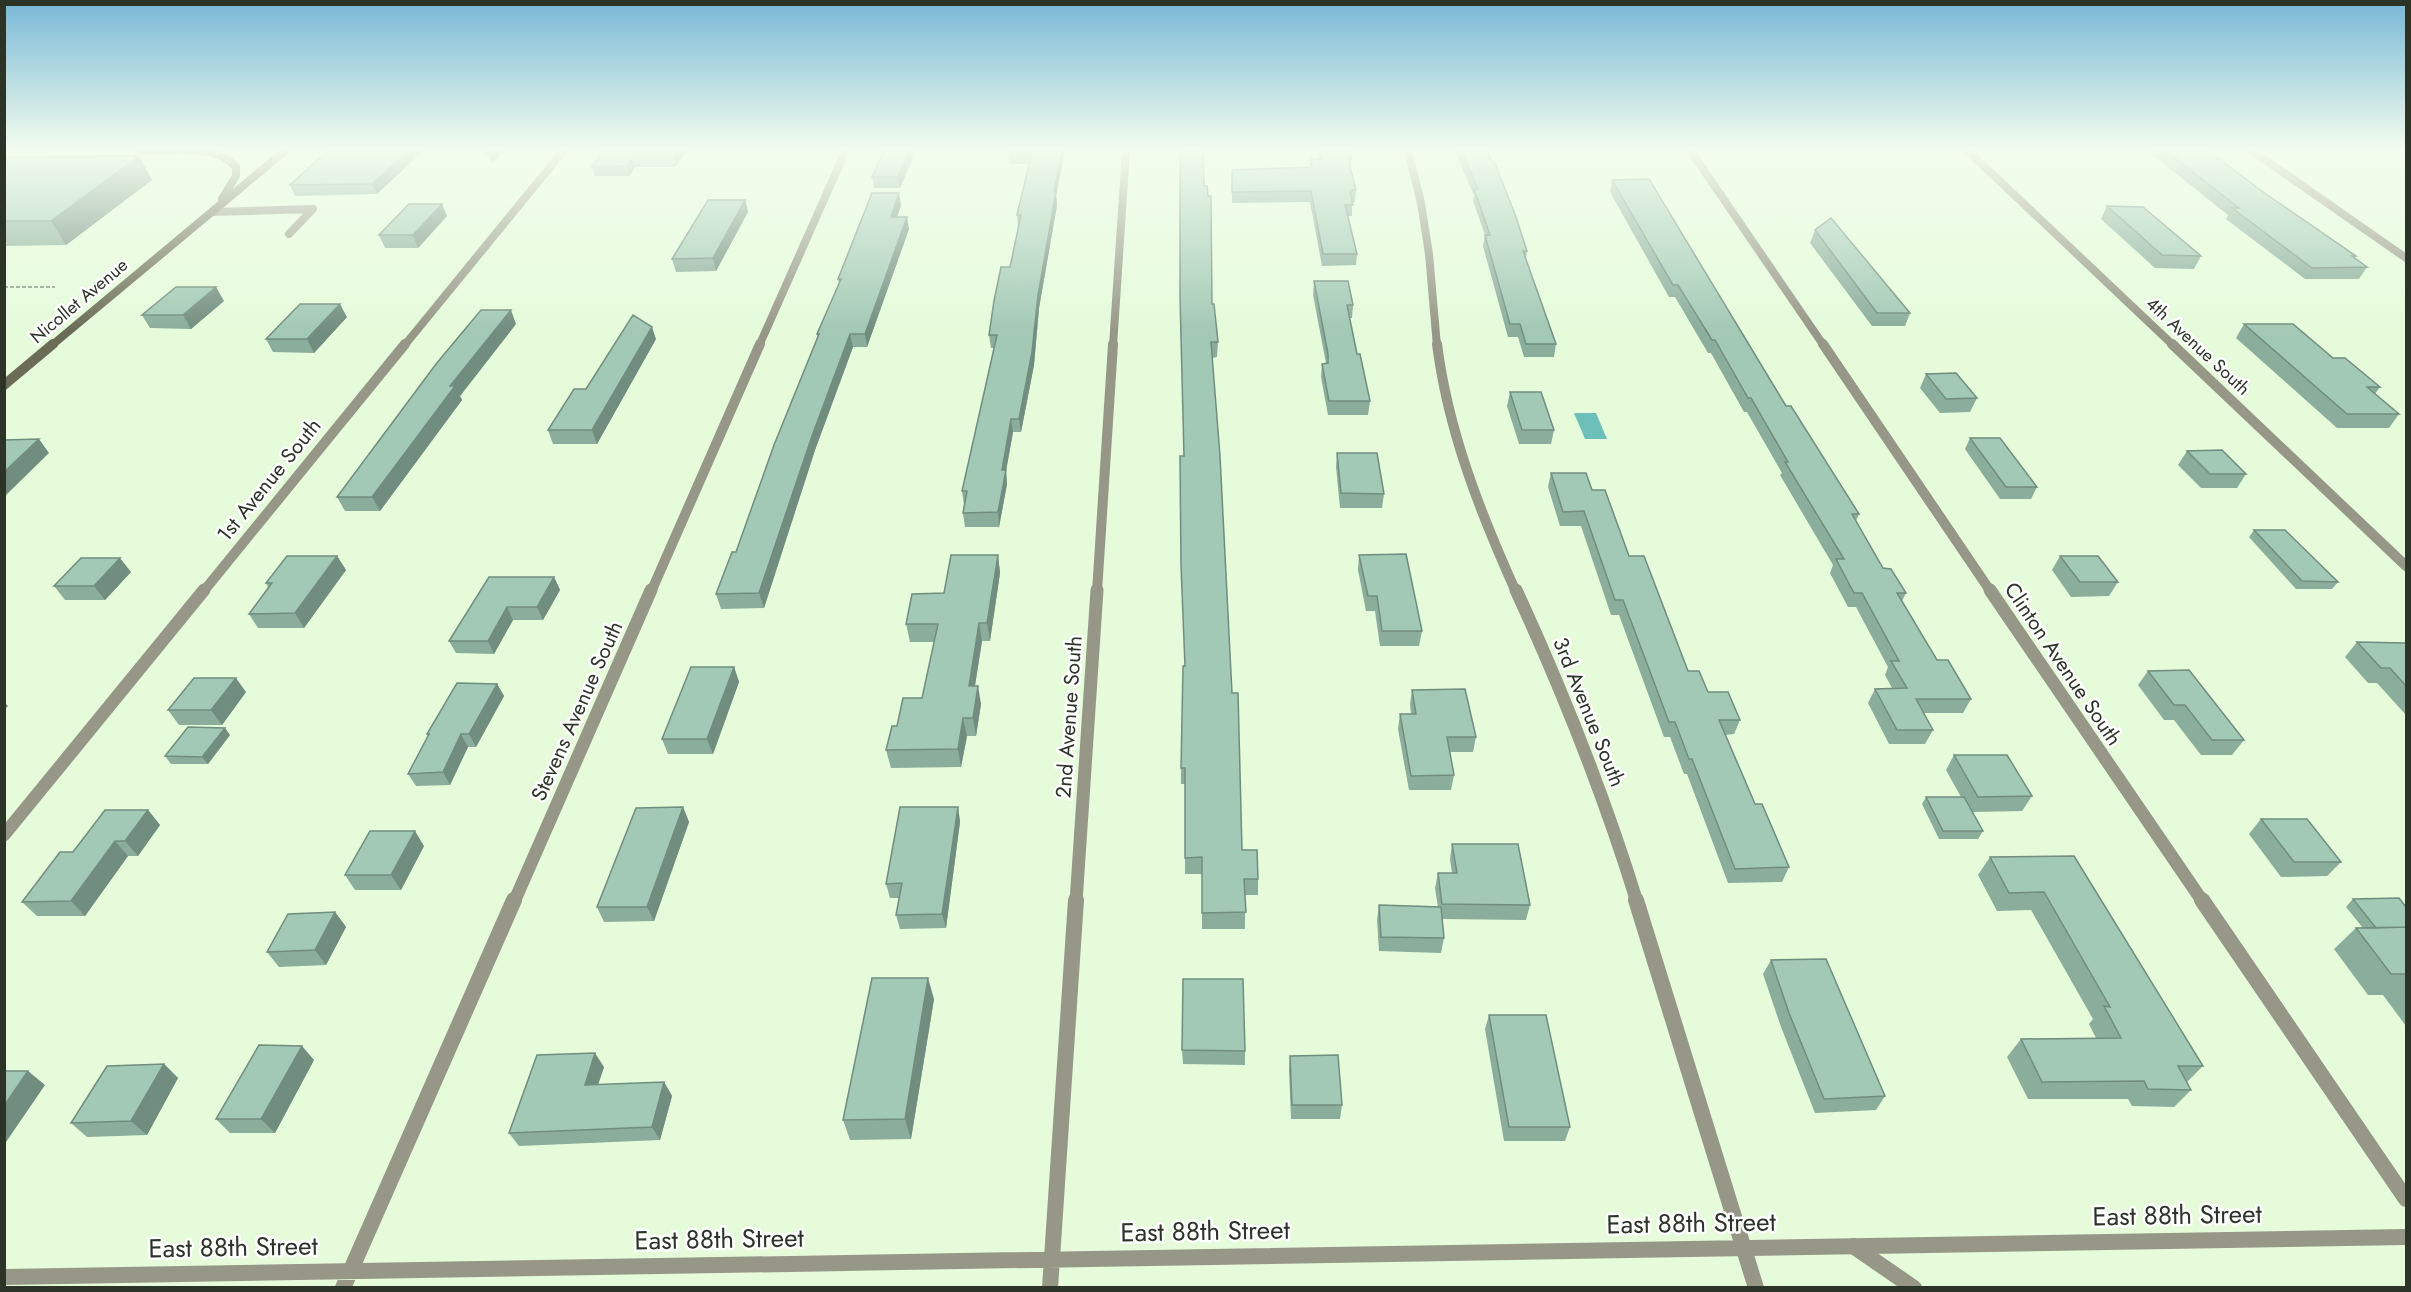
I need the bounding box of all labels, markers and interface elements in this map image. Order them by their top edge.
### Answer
street label: Nicollet Avenue [25,252,133,350]
street label: 4th Avenue South [2140,291,2256,401]
street label: 1st Avenue South [210,412,328,548]
street label: Clinton Avenue South [1997,576,2129,752]
street label: Stevens Avenue South [524,616,630,806]
street label: 3rd Avenue South [1545,633,1633,791]
street label: 2nd Avenue South [1048,635,1090,799]
street label: East 88th Street [2092,1195,2263,1235]
street label: East 88th Street [1606,1203,1777,1243]
street label: East 88th Street [1120,1211,1291,1251]
street label: East 88th Street [634,1219,805,1259]
street label: East 88th Street [148,1227,319,1267]

